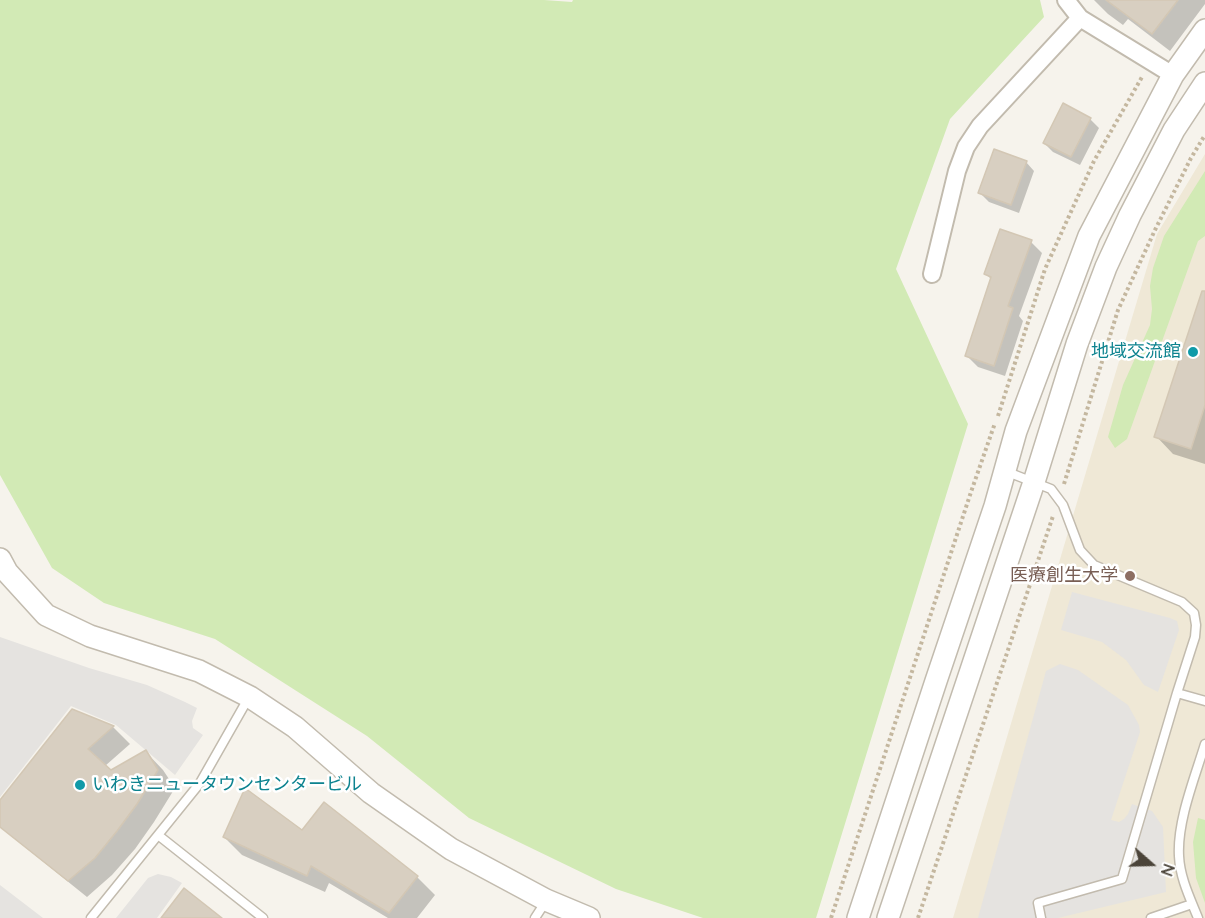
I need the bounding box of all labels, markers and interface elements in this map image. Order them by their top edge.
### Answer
place label: 地域交流館 [1091,341,1181,363]
marker: 地域交流館 [1186,345,1200,359]
place label: 医療創生大学 [1010,565,1118,587]
marker: 医療創生大学 [1123,569,1137,583]
place label: いわきニュータウンセンタービル [92,774,362,796]
marker: いわきニュータウンセンタービル [73,778,87,792]
north arrow [1121,834,1181,894]
text: N [1157,861,1179,879]

